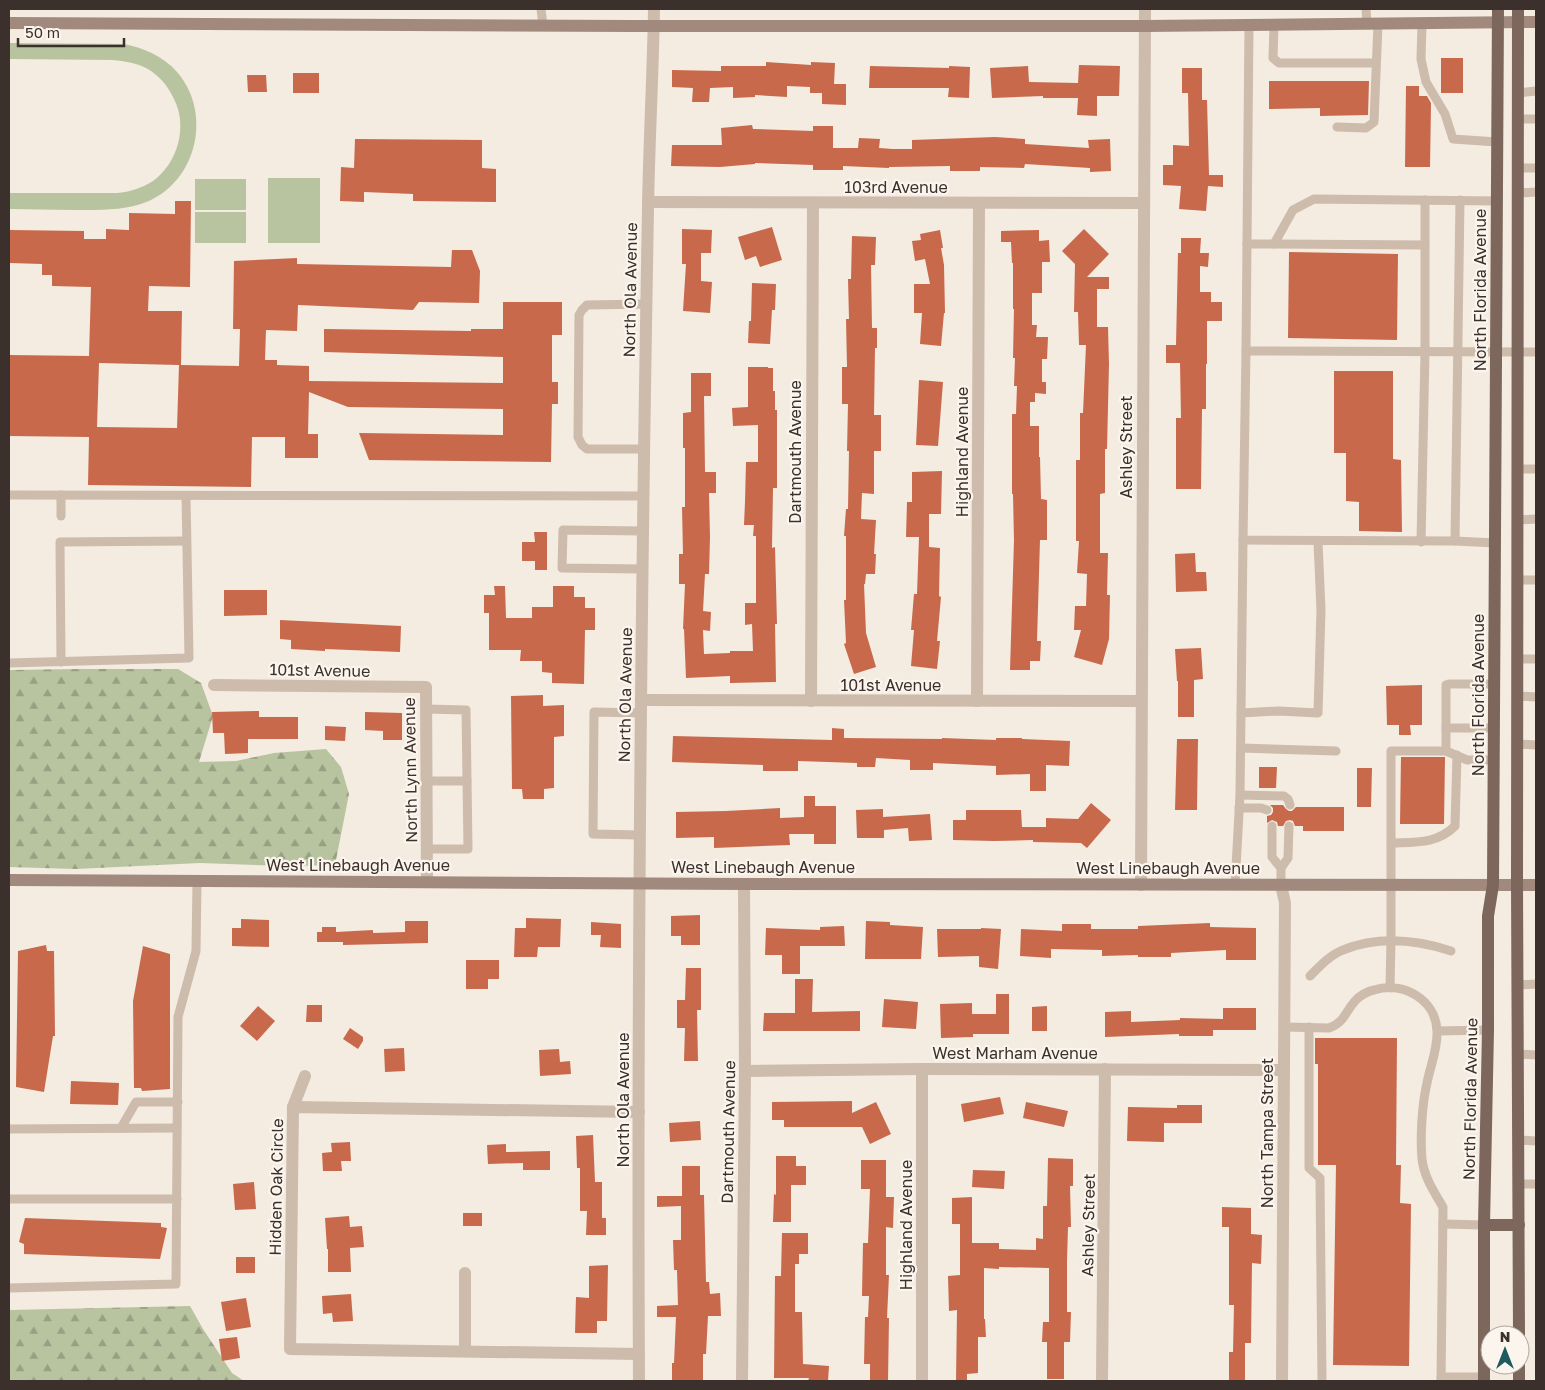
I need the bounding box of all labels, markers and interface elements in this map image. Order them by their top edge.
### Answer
scale bar [18,15,124,47]
text: 50 m [25,23,60,41]
street label: 103rd Avenue [844,177,948,197]
street label: North Florida Avenue [1470,209,1490,371]
street label: North Ola Avenue [619,222,641,358]
street label: Dartmouth Avenue [785,380,805,524]
street label: Highland Avenue [952,387,972,517]
street label: Ashley Street [1116,395,1136,499]
street label: North Florida Avenue [1468,614,1488,776]
street label: North Ola Avenue [614,627,636,763]
street label: 101st Avenue [269,659,371,681]
street label: 101st Avenue [841,675,941,695]
street label: North Lynn Avenue [399,697,421,843]
street label: West Linebaugh Avenue [266,855,450,875]
street label: West Linebaugh Avenue [671,857,855,877]
street label: West Linebaugh Avenue [1076,858,1260,878]
street label: North Florida Avenue [1459,1018,1481,1180]
street label: North Ola Avenue [613,1032,633,1168]
street label: West Marham Avenue [932,1043,1098,1063]
street label: North Tampa Street [1257,1058,1277,1208]
street label: Dartmouth Avenue [717,1060,739,1204]
street label: Hidden Oak Circle [265,1118,287,1256]
street label: Highland Avenue [896,1160,916,1290]
street label: Ashley Street [1077,1173,1099,1277]
north arrow [1480,1325,1530,1375]
text: N [1500,1328,1510,1345]

